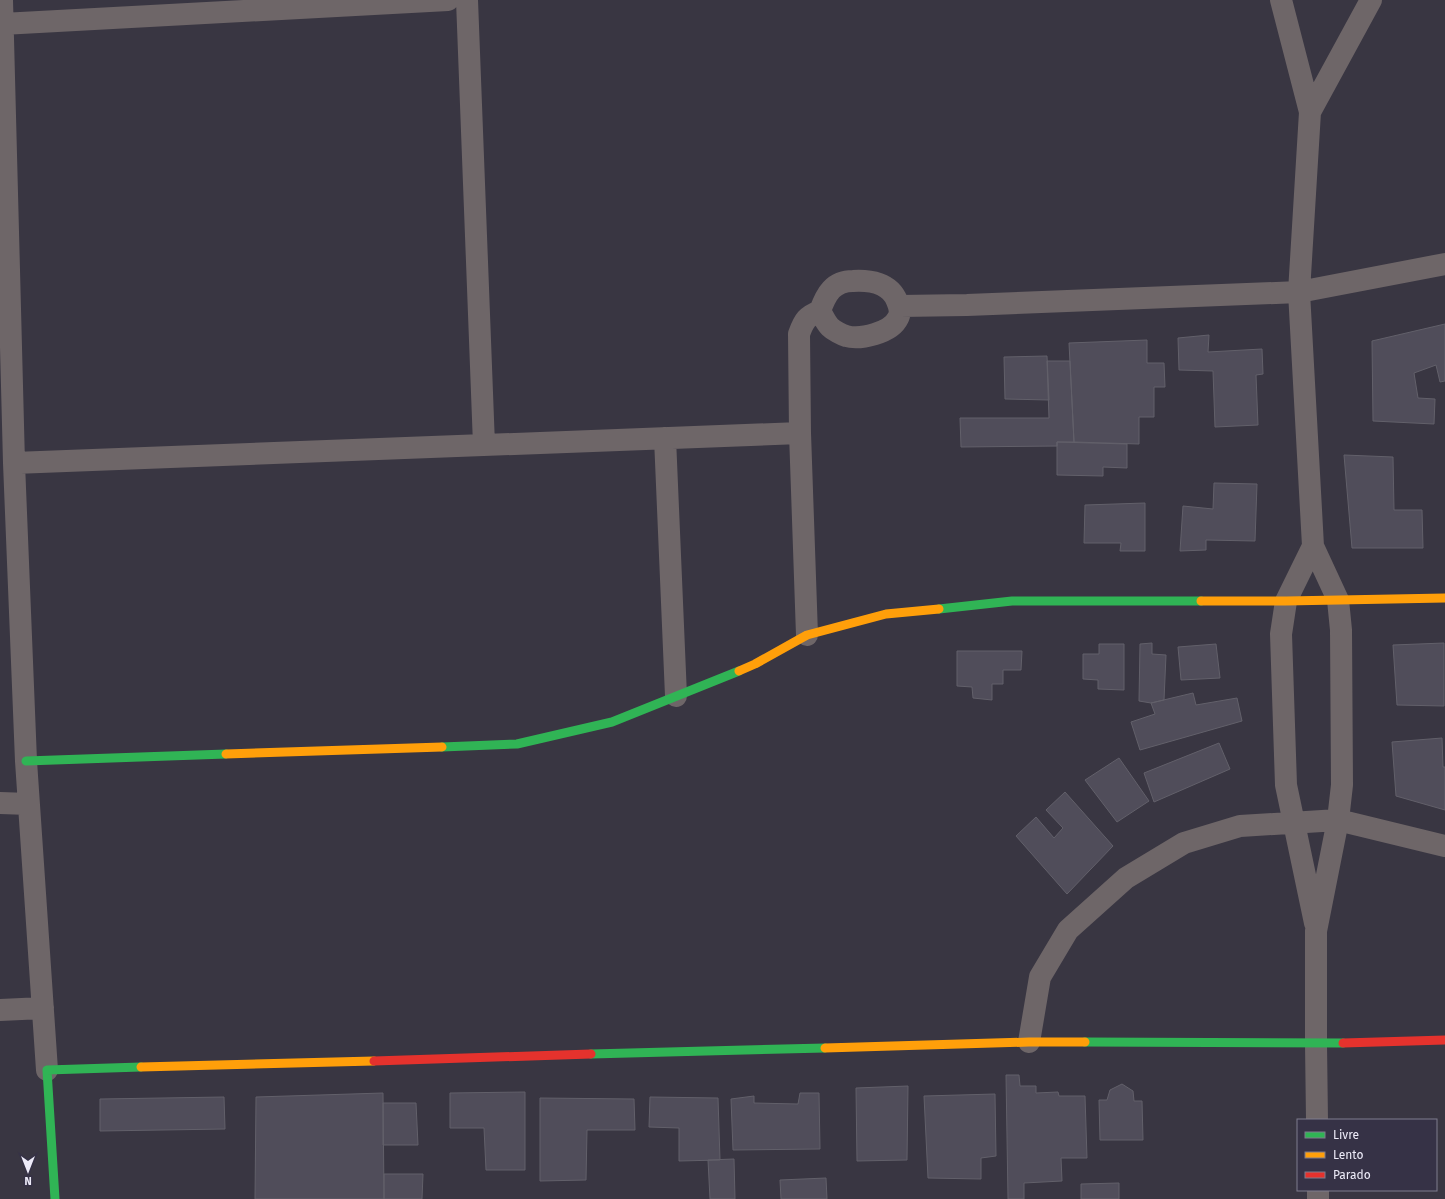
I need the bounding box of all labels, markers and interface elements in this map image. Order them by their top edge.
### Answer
legend [1297,1119,1437,1191]
text: Livre [1333,1128,1359,1142]
text: Lento [1333,1148,1363,1162]
north arrow [8,1151,48,1191]
text: Parado [1333,1168,1371,1182]
text: N [24,1174,32,1187]

